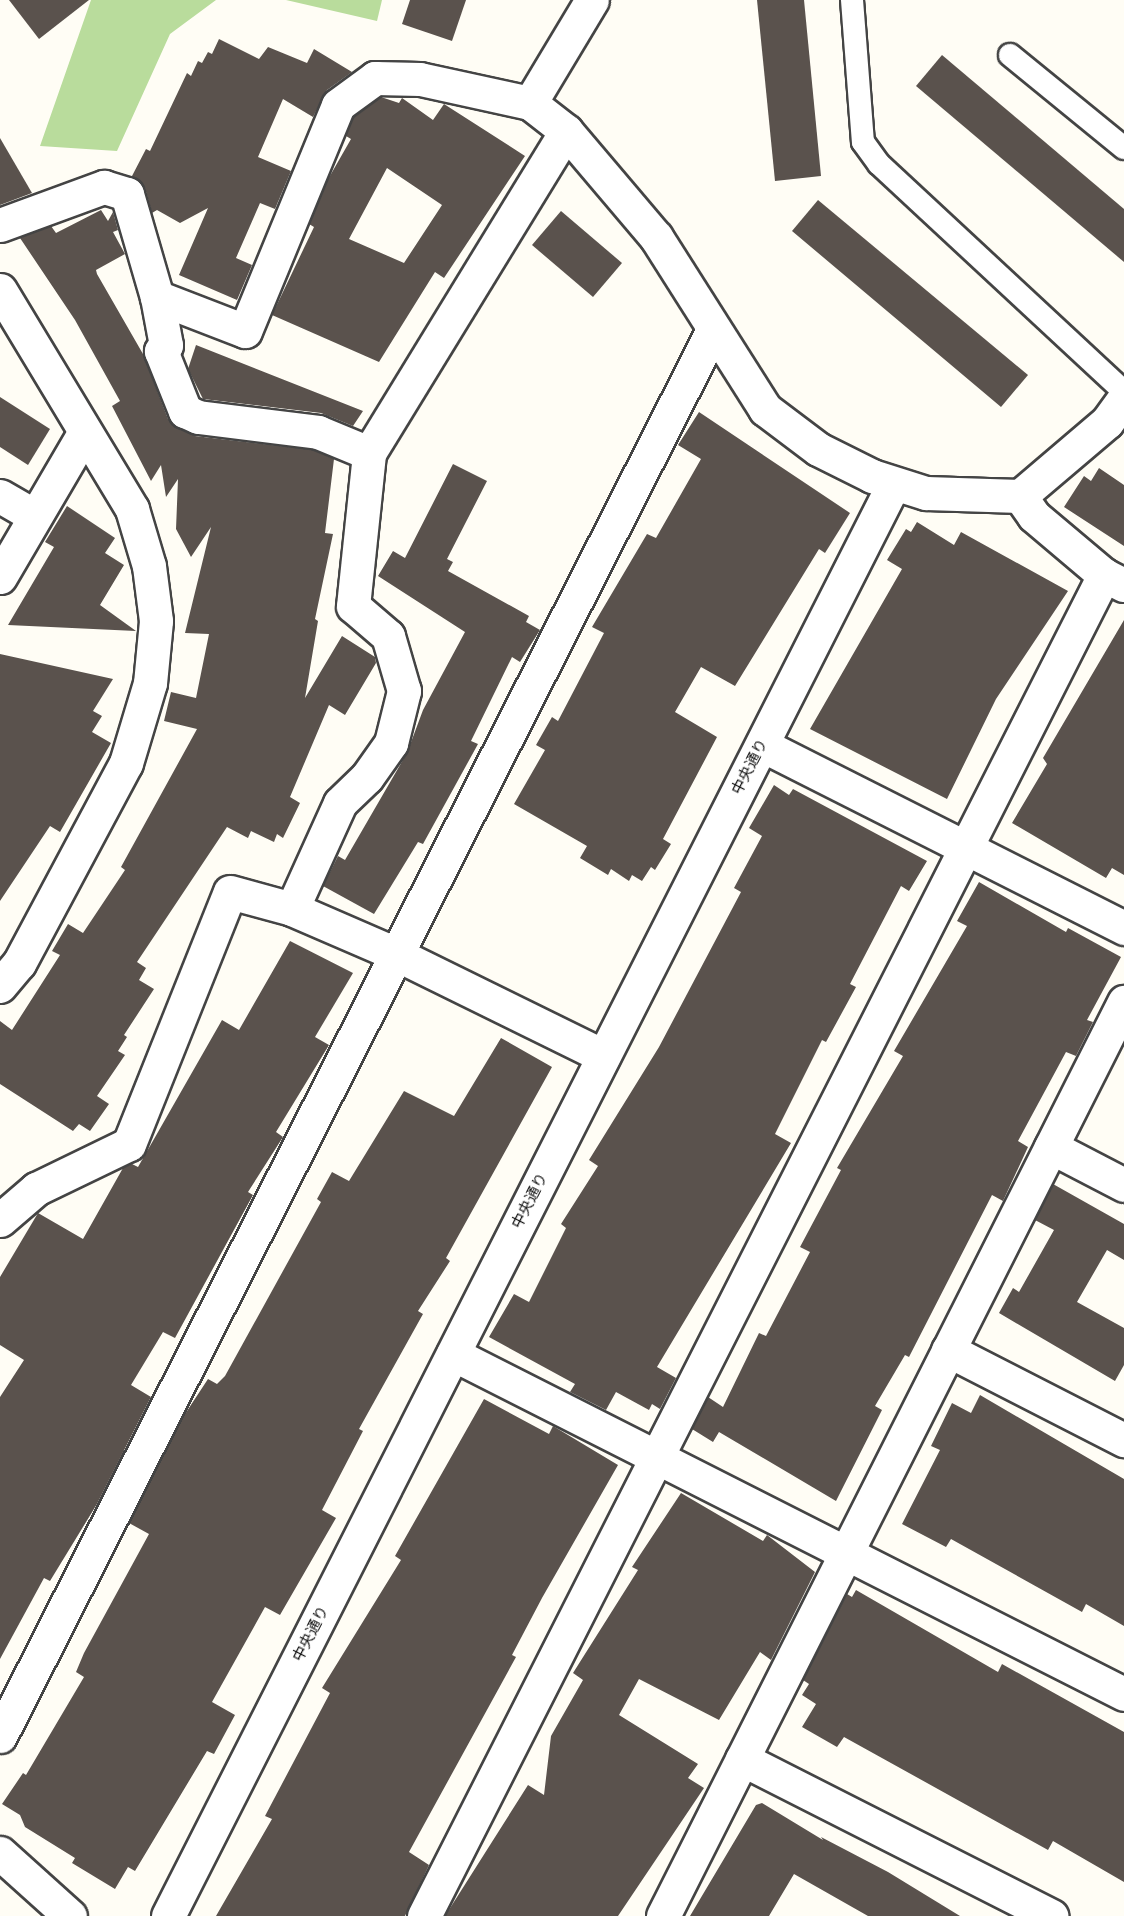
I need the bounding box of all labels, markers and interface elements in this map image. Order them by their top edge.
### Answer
street label: 中央通り [728,736,772,798]
street label: 中央通り [508,1170,552,1232]
street label: 中央通り [289,1603,333,1665]

